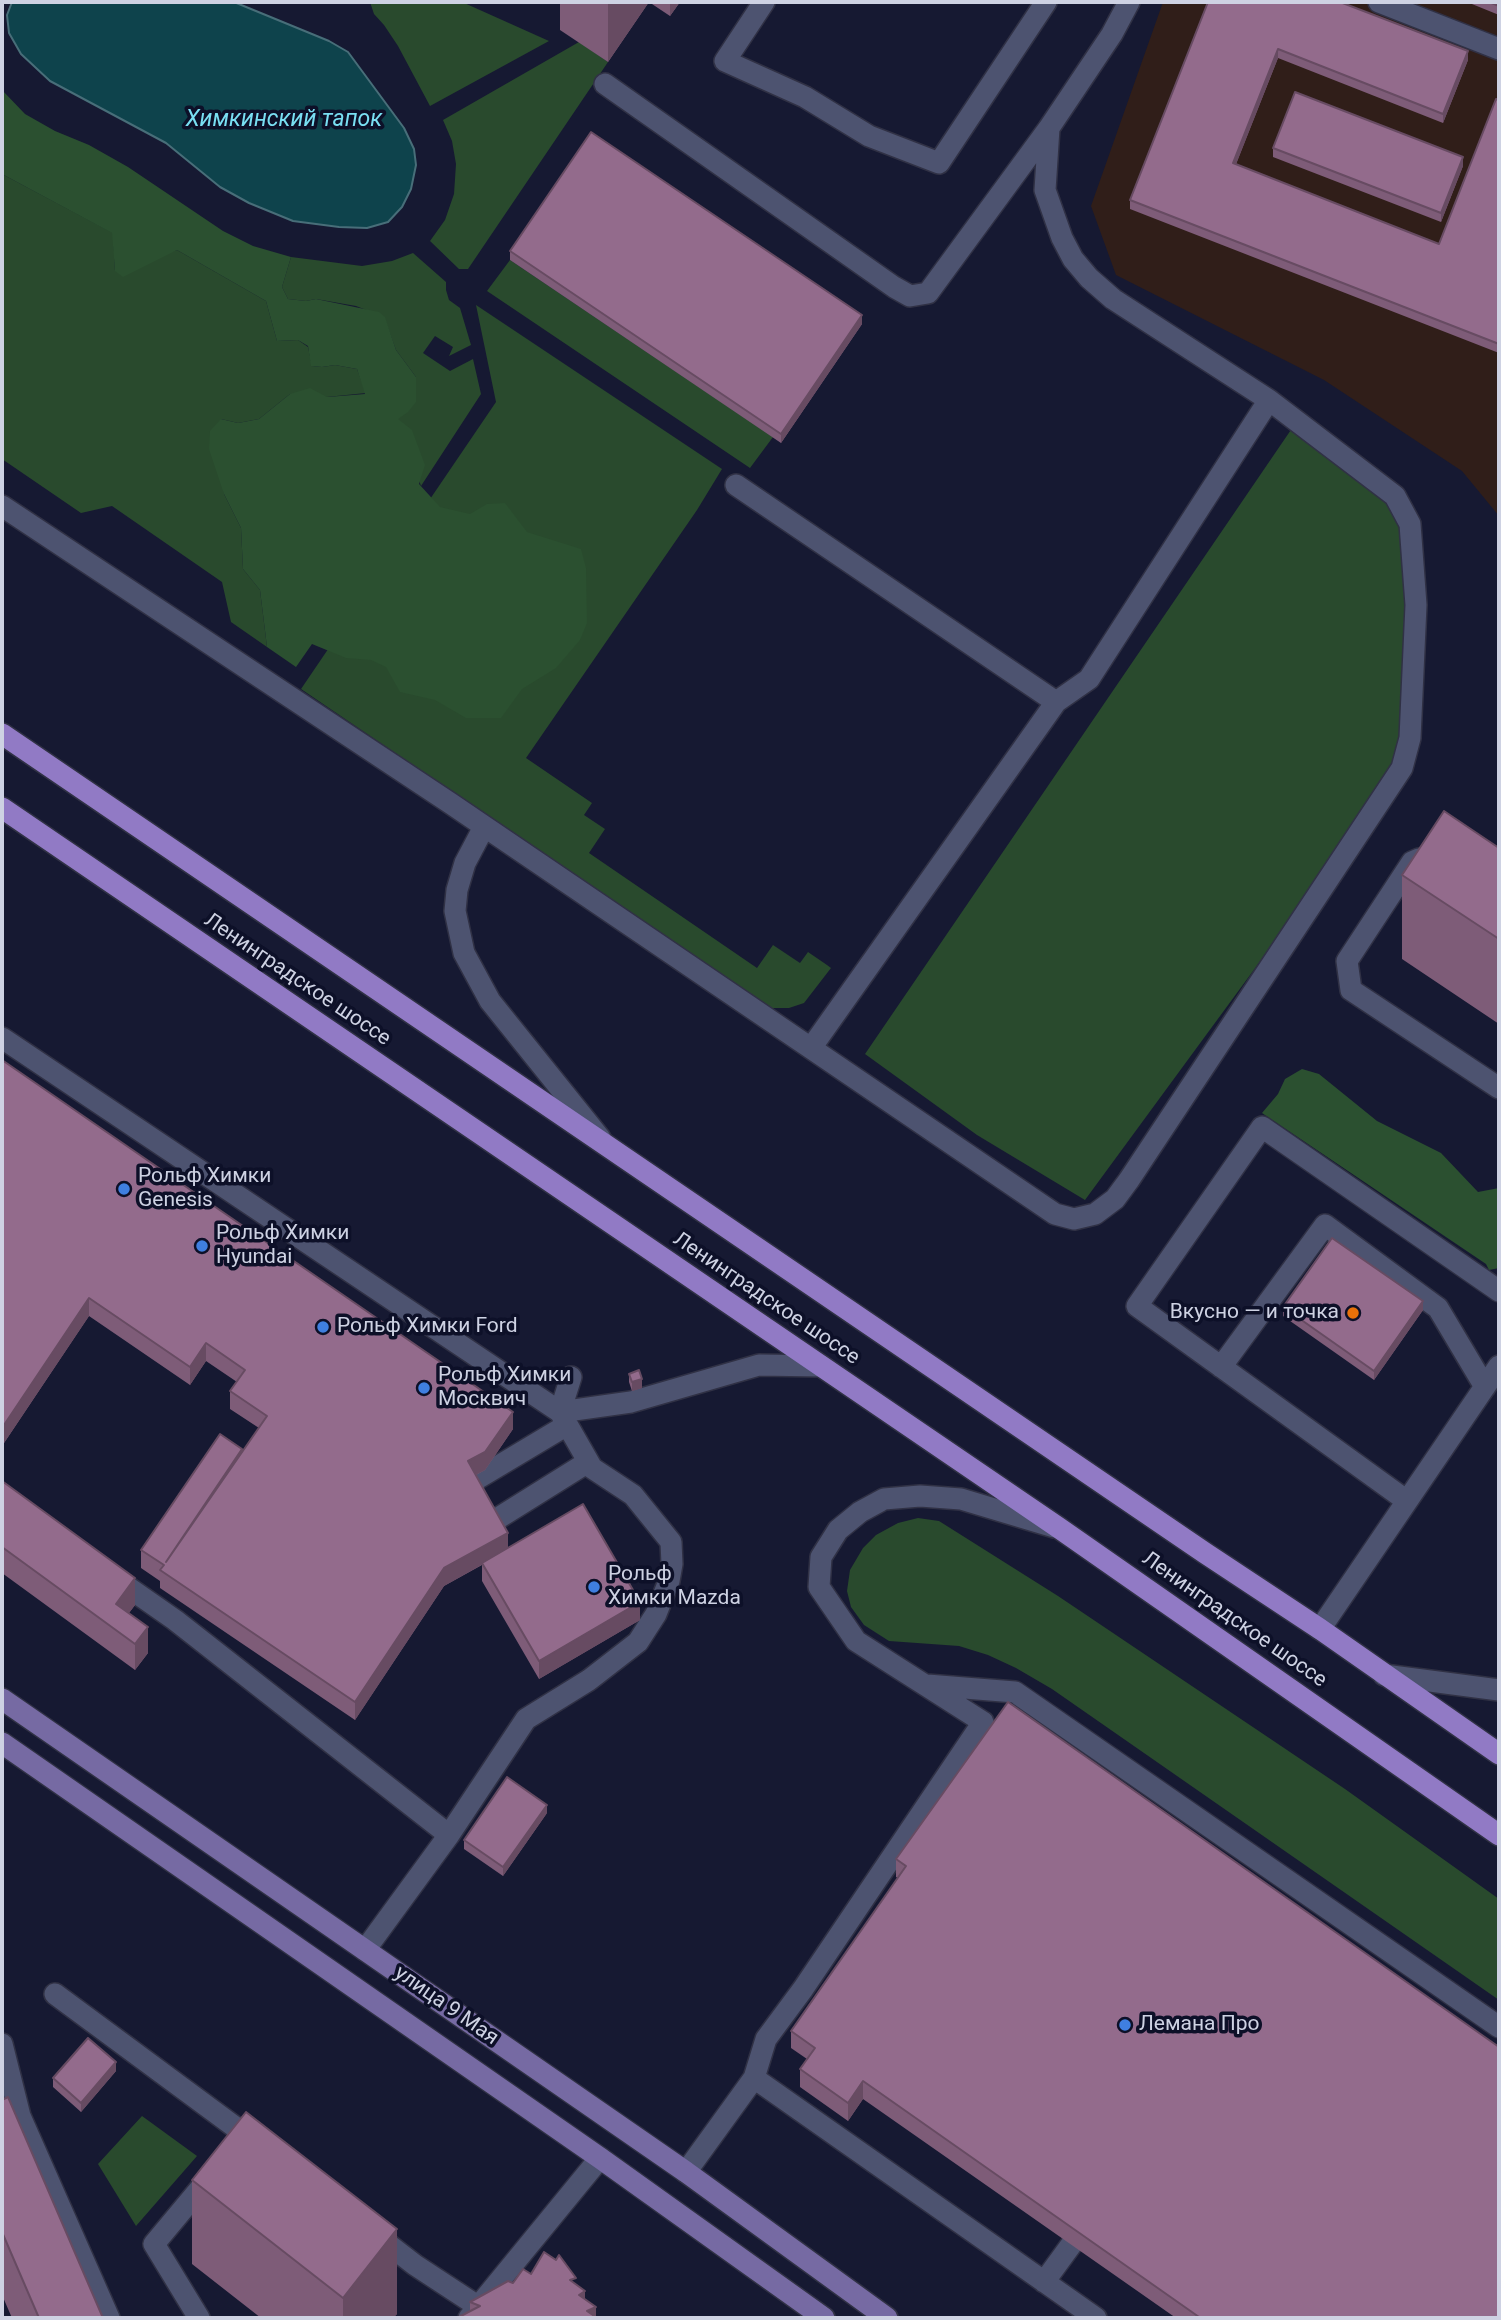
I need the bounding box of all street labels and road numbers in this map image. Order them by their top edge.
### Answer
street label: Ленинградское шоссе [199,908,395,1052]
street label: Ленинградское шоссе [668,1227,864,1371]
street label: Ленинградское шоссе [1137,1547,1331,1693]
street label: улица 9 Мая [389,1961,503,2051]

